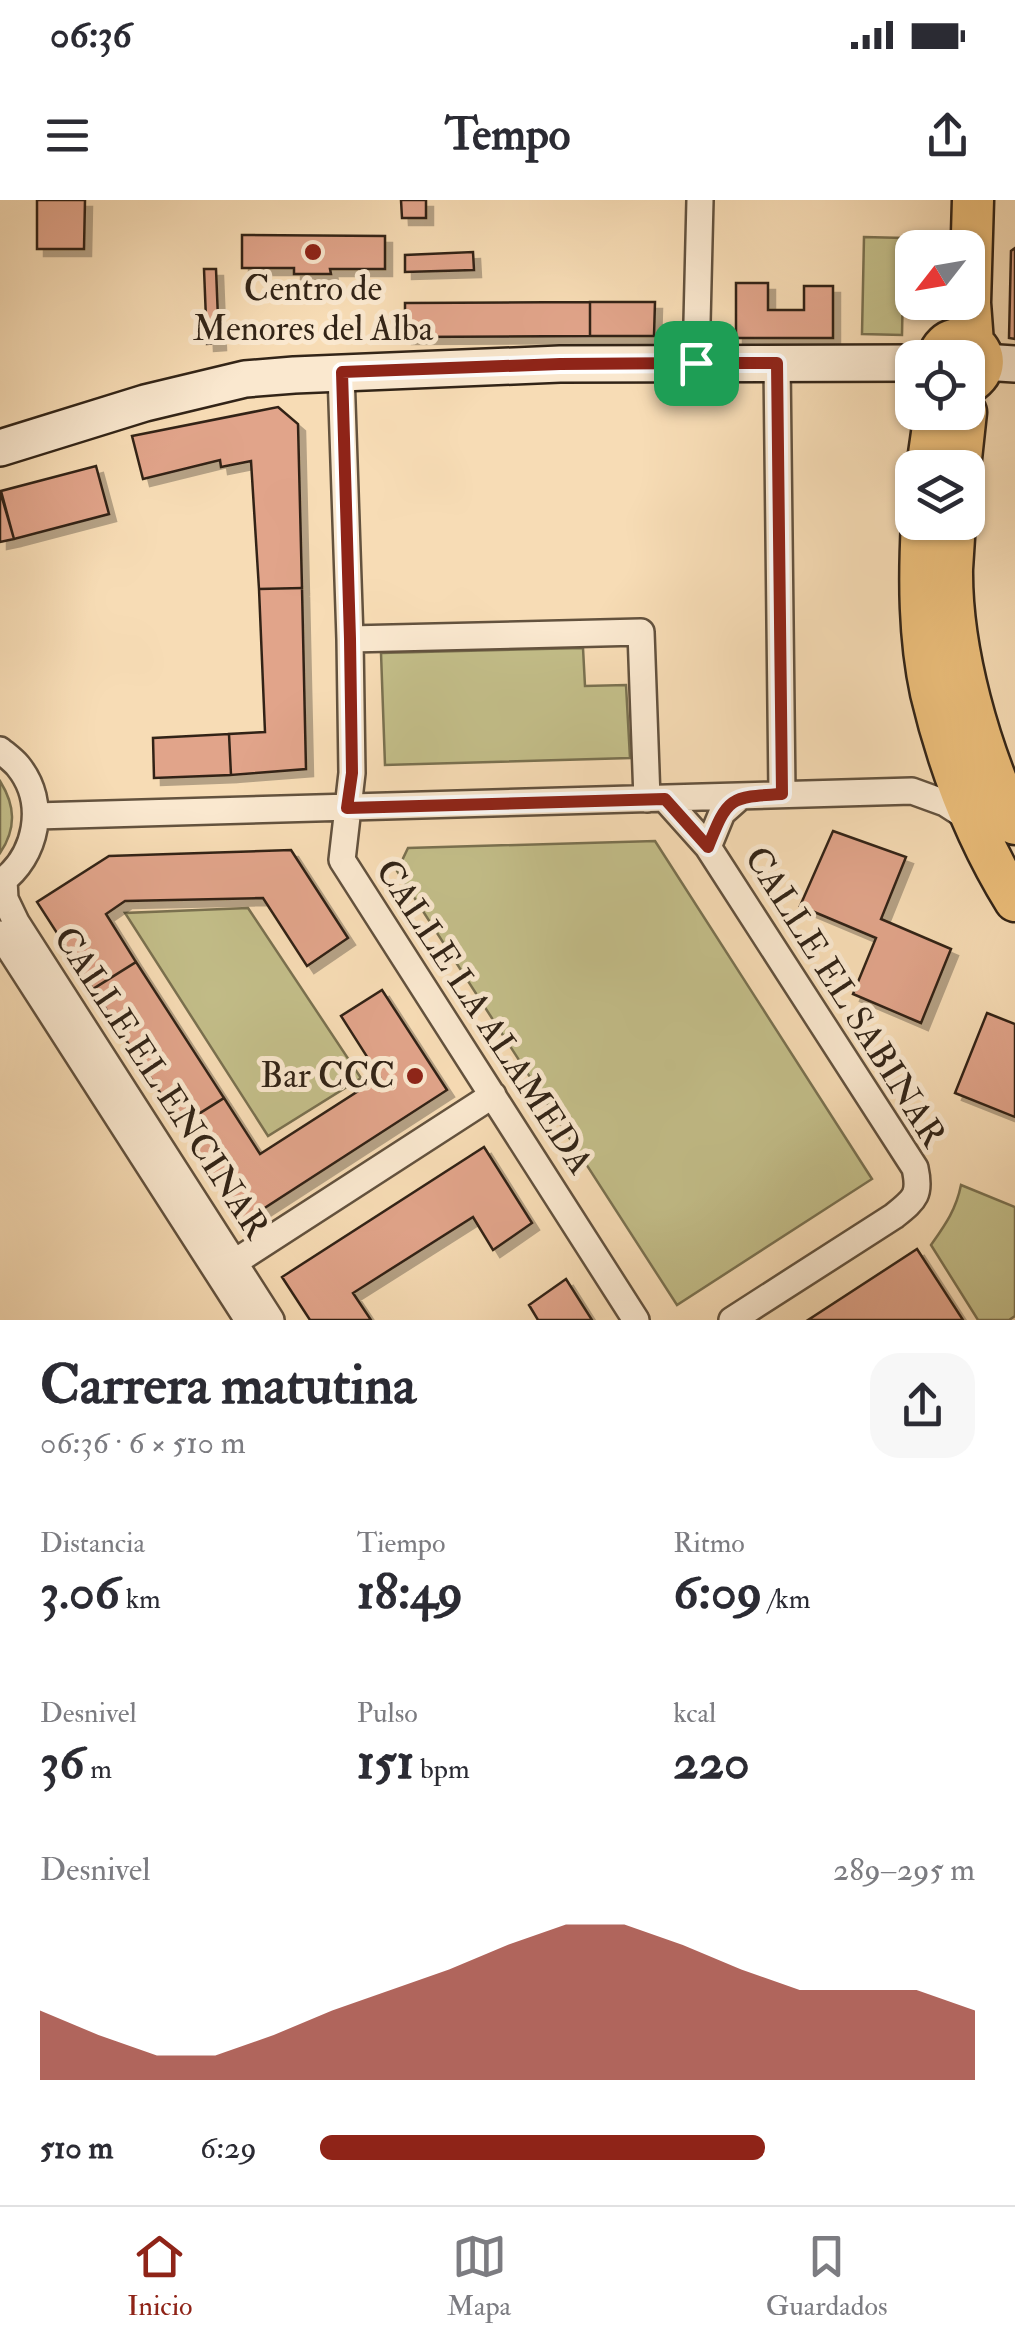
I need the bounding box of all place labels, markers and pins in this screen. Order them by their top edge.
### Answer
marker: Centro de Menores del Alba [302,241,324,263]
place label: Centro de Menores del Alba [193,267,434,351]
pin [654,321,739,406]
place label: Bar CCC [260,1054,395,1098]
marker: Bar CCC [404,1065,426,1087]

